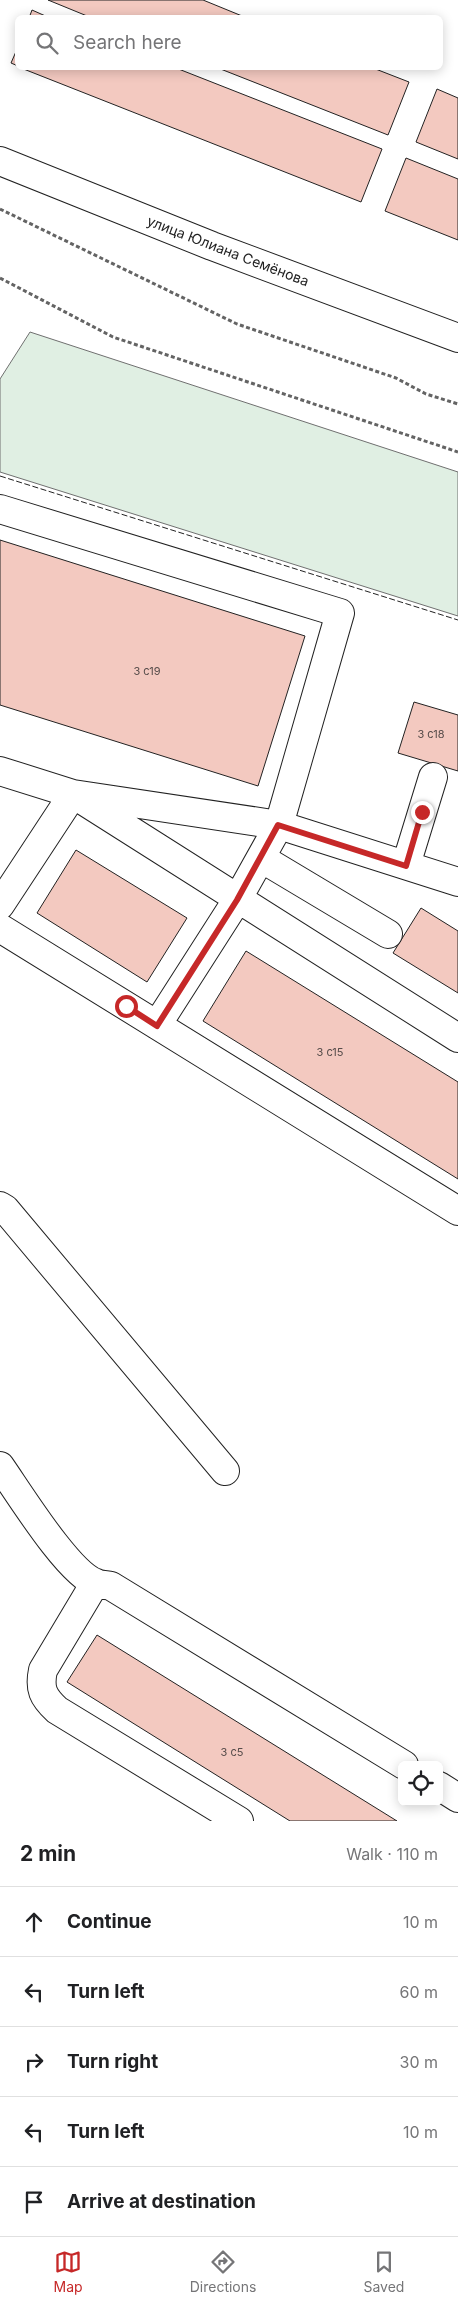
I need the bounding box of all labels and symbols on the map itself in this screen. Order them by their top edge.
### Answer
street label: улица Юлиана Семёнова [145,212,312,289]
house number: 3 c19 [133,664,161,678]
house number: 3 c18 [417,727,445,741]
route end [411,801,434,824]
route start [115,995,138,1018]
house number: 3 c15 [317,1045,344,1059]
house number: 3 c5 [221,1745,244,1759]

